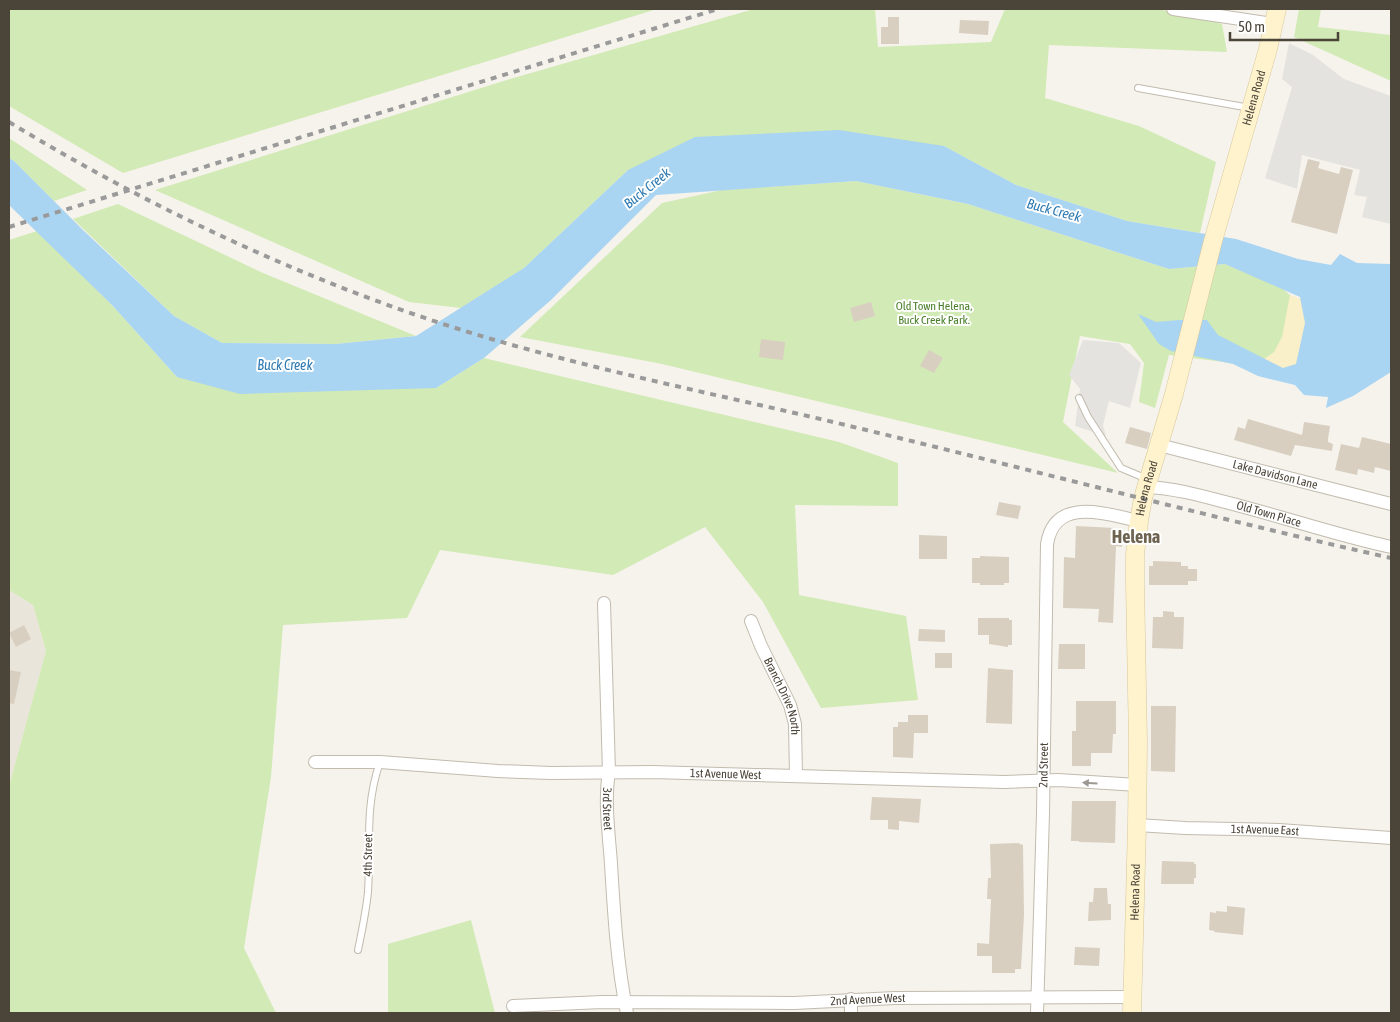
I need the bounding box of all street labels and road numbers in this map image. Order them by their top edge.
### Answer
street label: Helena Road [1239,69,1269,127]
street label: Lake Davidson Lane [1231,457,1319,492]
street label: Helena Road [1133,459,1161,517]
street label: Old Town Place [1235,498,1303,530]
street label: Branch Drive North [761,655,802,735]
street label: 2nd Street [1036,742,1051,788]
street label: 1st Avenue West [690,766,762,782]
street label: 3rd Street [600,787,615,831]
street label: 1st Avenue East [1231,822,1300,838]
street label: 4th Street [361,833,375,877]
street label: Helena Road [1127,863,1143,921]
street label: 2nd Avenue West [830,991,906,1008]

